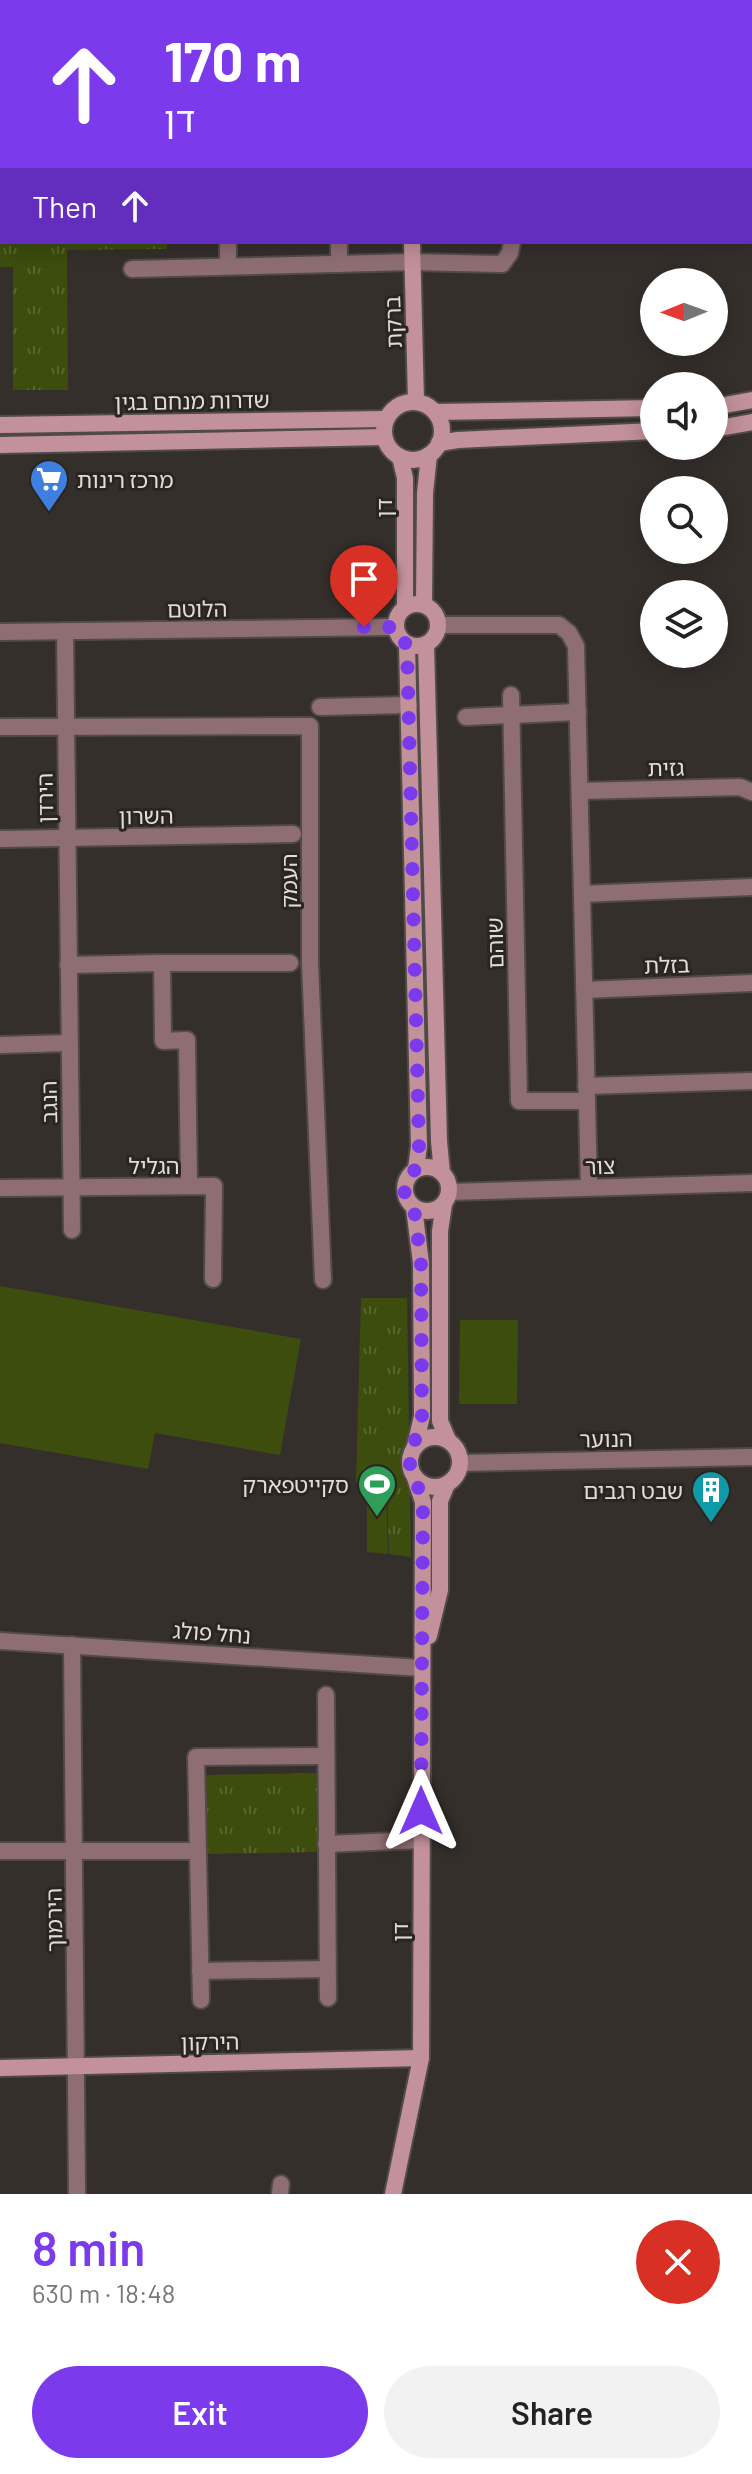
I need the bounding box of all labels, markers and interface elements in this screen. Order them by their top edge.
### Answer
text: 170 m [164,26,301,93]
icon: ahead [32,32,136,136]
text: דן [164,96,195,139]
icon: ahead [113,184,157,228]
text: Then [32,188,97,224]
north arrow [640,268,728,356]
map controls [640,268,728,668]
street label: ברקת [378,295,406,349]
button: sound [640,372,728,460]
street label: שדרות מנחם בגין [114,386,270,414]
supermarket icon: מרכז רינות [28,458,70,513]
place label: מרכז רינות [77,466,174,492]
button: search [640,476,728,564]
street label: דן [370,498,396,518]
pin [330,545,398,627]
icon: arrive [342,557,386,601]
button: layers [640,580,728,668]
street label: הלוטם [167,594,227,622]
street label: גזית [647,754,685,780]
street label: הירדן [31,773,57,823]
street label: השרון [118,802,174,828]
street label: העמק [275,853,301,909]
street label: שוהם [481,917,507,969]
street label: בזלת [643,950,691,978]
street label: הנגב [35,1080,61,1124]
street label: צור [584,1151,616,1179]
street label: הגליל [128,1152,180,1178]
street label: הנוער [579,1425,633,1451]
sports icon: סקייטפארק [356,1463,398,1518]
building icon: שבט רגבים [690,1469,732,1524]
place label: סקייטפארק [242,1471,349,1497]
place label: שבט רגבים [583,1477,683,1503]
street label: נחל פולג [172,1616,252,1648]
position arrow [379,1769,463,1853]
street label: הירמוך [39,1888,67,1952]
street label: דן [386,1922,412,1942]
street label: הירקון [180,2027,240,2055]
text: 8 min [32,2218,145,2276]
button: close [636,2220,720,2304]
text: 630 m · 18:48 [32,2277,175,2308]
button: Exit [32,2366,368,2458]
button: Share [384,2366,720,2458]

